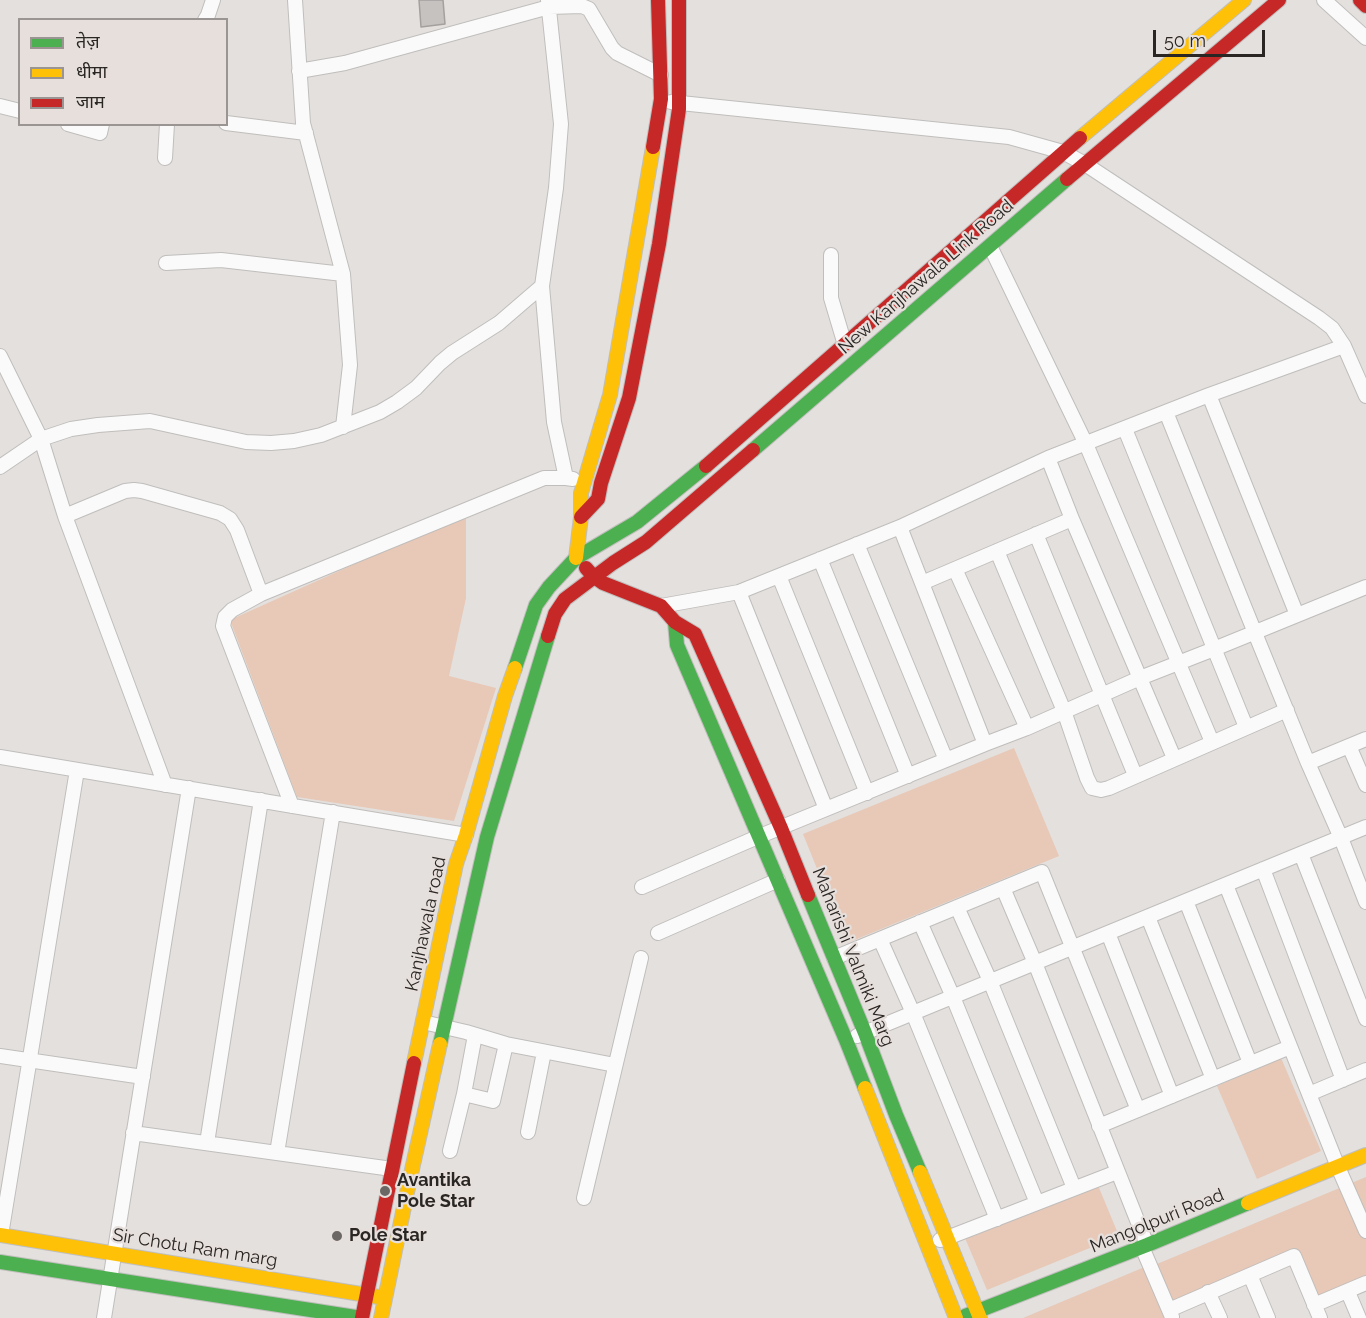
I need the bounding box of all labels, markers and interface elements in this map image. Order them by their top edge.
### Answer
legend [18,18,228,126]
scale bar [1156,18,1268,56]
text: 50 m [1164,30,1206,51]
text: तेज़ [76,31,100,52]
text: धीमा [76,61,107,82]
text: जाम [76,91,105,112]
street label: New Kanjhawala Link Road [834,195,1018,359]
street label: Kanjhawala road [401,855,451,993]
street label: Maharishi Valmiki Marg [807,864,899,1050]
place label: Avantika Pole Star [397,1170,475,1212]
marker: Avantika Pole Star [378,1184,392,1198]
street label: Mangolpuri Road [1087,1184,1227,1258]
street label: Sir Chotu Ram marg [111,1224,279,1272]
place label: Pole Star [349,1225,427,1247]
marker: Pole Star [330,1229,344,1243]

